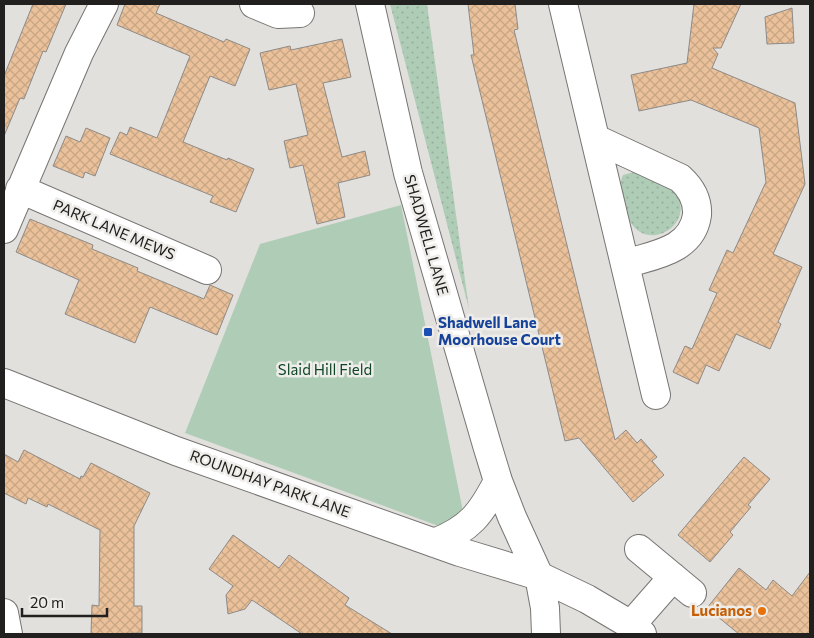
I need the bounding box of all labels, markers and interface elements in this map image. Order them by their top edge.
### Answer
street label: SHADWELL LANE [401,172,453,297]
street label: PARK LANE MEWS [51,195,178,263]
place label: Shadwell Lane Moorhouse Court [438,313,561,348]
marker: Shadwell Lane Moorhouse Court [422,326,434,338]
park label: Slaid Hill Field [278,360,372,378]
street label: ROUNDHAY PARK LANE [188,446,353,521]
scale bar [22,586,108,618]
text: 20 m [30,593,64,611]
place label: Lucianos [691,601,752,619]
marker: Lucianos [756,605,768,617]

